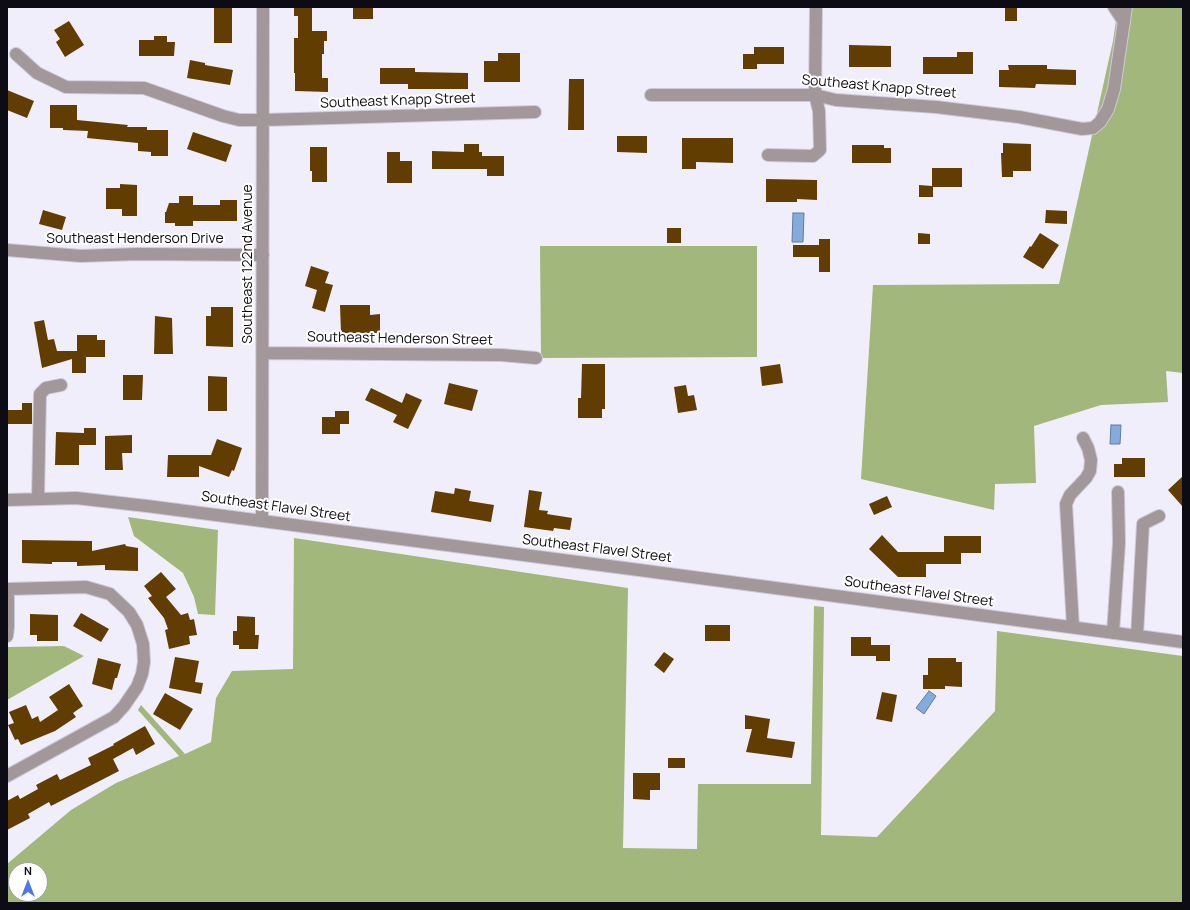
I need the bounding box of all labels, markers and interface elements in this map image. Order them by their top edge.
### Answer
street label: Southeast Knapp Street [801,72,957,102]
street label: Southeast Knapp Street [320,90,476,112]
street label: Southeast 122nd Avenue [240,184,256,344]
street label: Southeast Henderson Drive [46,231,224,247]
street label: Southeast Henderson Street [307,329,493,349]
street label: Southeast Flavel Street [200,488,352,526]
street label: Southeast Flavel Street [521,531,673,567]
street label: Southeast Flavel Street [843,573,995,611]
north arrow [8,862,48,902]
text: N [24,863,32,878]

